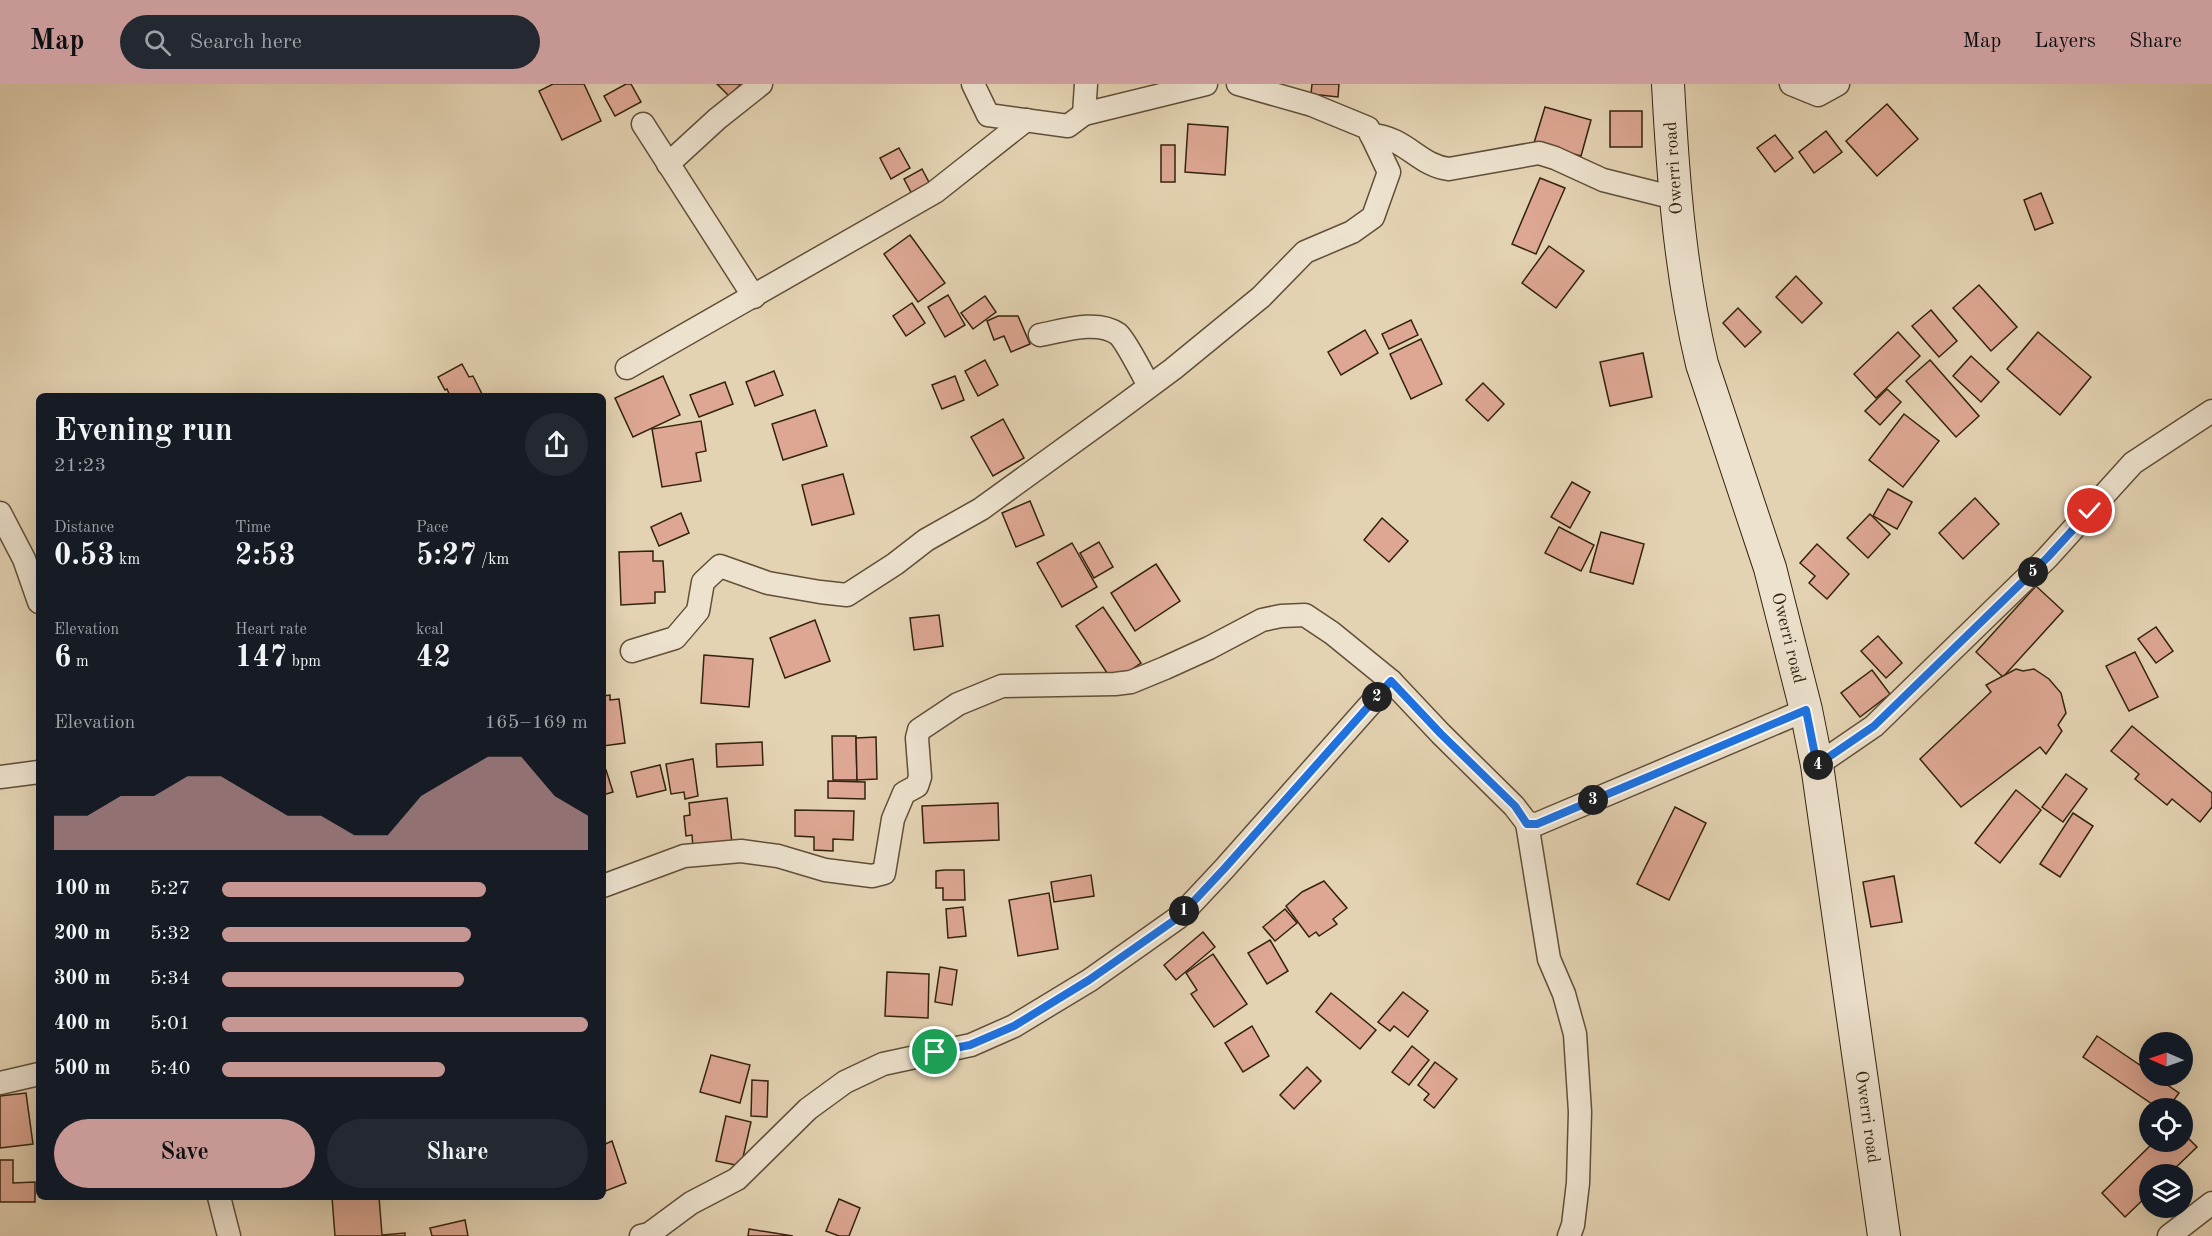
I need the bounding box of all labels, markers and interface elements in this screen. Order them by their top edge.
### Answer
search box [120,15,540,69]
icon: search [141,26,174,59]
text: Map [30,28,84,56]
text: Search here [189,31,302,53]
text: Map [1962,31,2001,52]
text: Layers [2034,31,2096,52]
text: Share [2129,31,2182,52]
street label: Owerri road [1662,121,1686,215]
button: share [525,413,588,476]
text: Evening run [54,415,233,448]
text: 21:23 [54,456,106,476]
pin [2064,485,2115,536]
icon: check [2073,494,2106,527]
text: Distance [54,520,114,536]
text: Time [235,520,271,536]
text: Pace [416,520,448,536]
text: 0.53 [54,541,115,571]
text: 2:53 [235,541,296,571]
text: 5:27 [416,541,477,571]
text: km [115,552,140,568]
text: /km [477,552,509,568]
pin: 5 [2018,557,2048,587]
text: 5 [2028,564,2038,580]
street label: Owerri road [1768,591,1808,685]
text: Elevation [54,622,119,638]
text: Heart rate [235,622,307,638]
text: kcal [416,622,444,638]
text: 6 [54,643,71,673]
text: 147 [235,643,287,673]
text: 42 [416,643,451,673]
text: m [71,654,89,670]
text: bpm [287,654,321,670]
pin: 2 [1362,682,1392,712]
text: 2 [1372,689,1382,705]
text: Elevation [54,713,135,733]
text: 165–169 m [485,713,588,733]
pin: 4 [1803,750,1833,780]
text: 4 [1813,757,1823,773]
pin: 3 [1578,785,1608,815]
text: 3 [1588,792,1598,808]
text: 100 m [54,879,110,899]
text: 5:27 [150,879,190,899]
pin: 1 [1169,896,1199,926]
text: 1 [1179,903,1189,919]
text: 200 m [54,924,110,944]
text: 5:32 [150,924,190,944]
text: 300 m [54,969,110,989]
text: 5:34 [150,969,190,989]
text: 400 m [54,1014,110,1034]
text: 5:01 [150,1014,190,1034]
pin [909,1026,960,1077]
north arrow [2139,1032,2193,1086]
map controls [2139,1032,2193,1218]
icon: arrive [918,1035,951,1068]
text: 500 m [54,1059,110,1079]
text: 5:40 [150,1059,190,1079]
street label: Owerri road [1852,1070,1882,1164]
button: locate [2139,1098,2193,1152]
button: Save [54,1119,315,1188]
button: Share [327,1119,588,1188]
button: layers [2139,1164,2193,1218]

